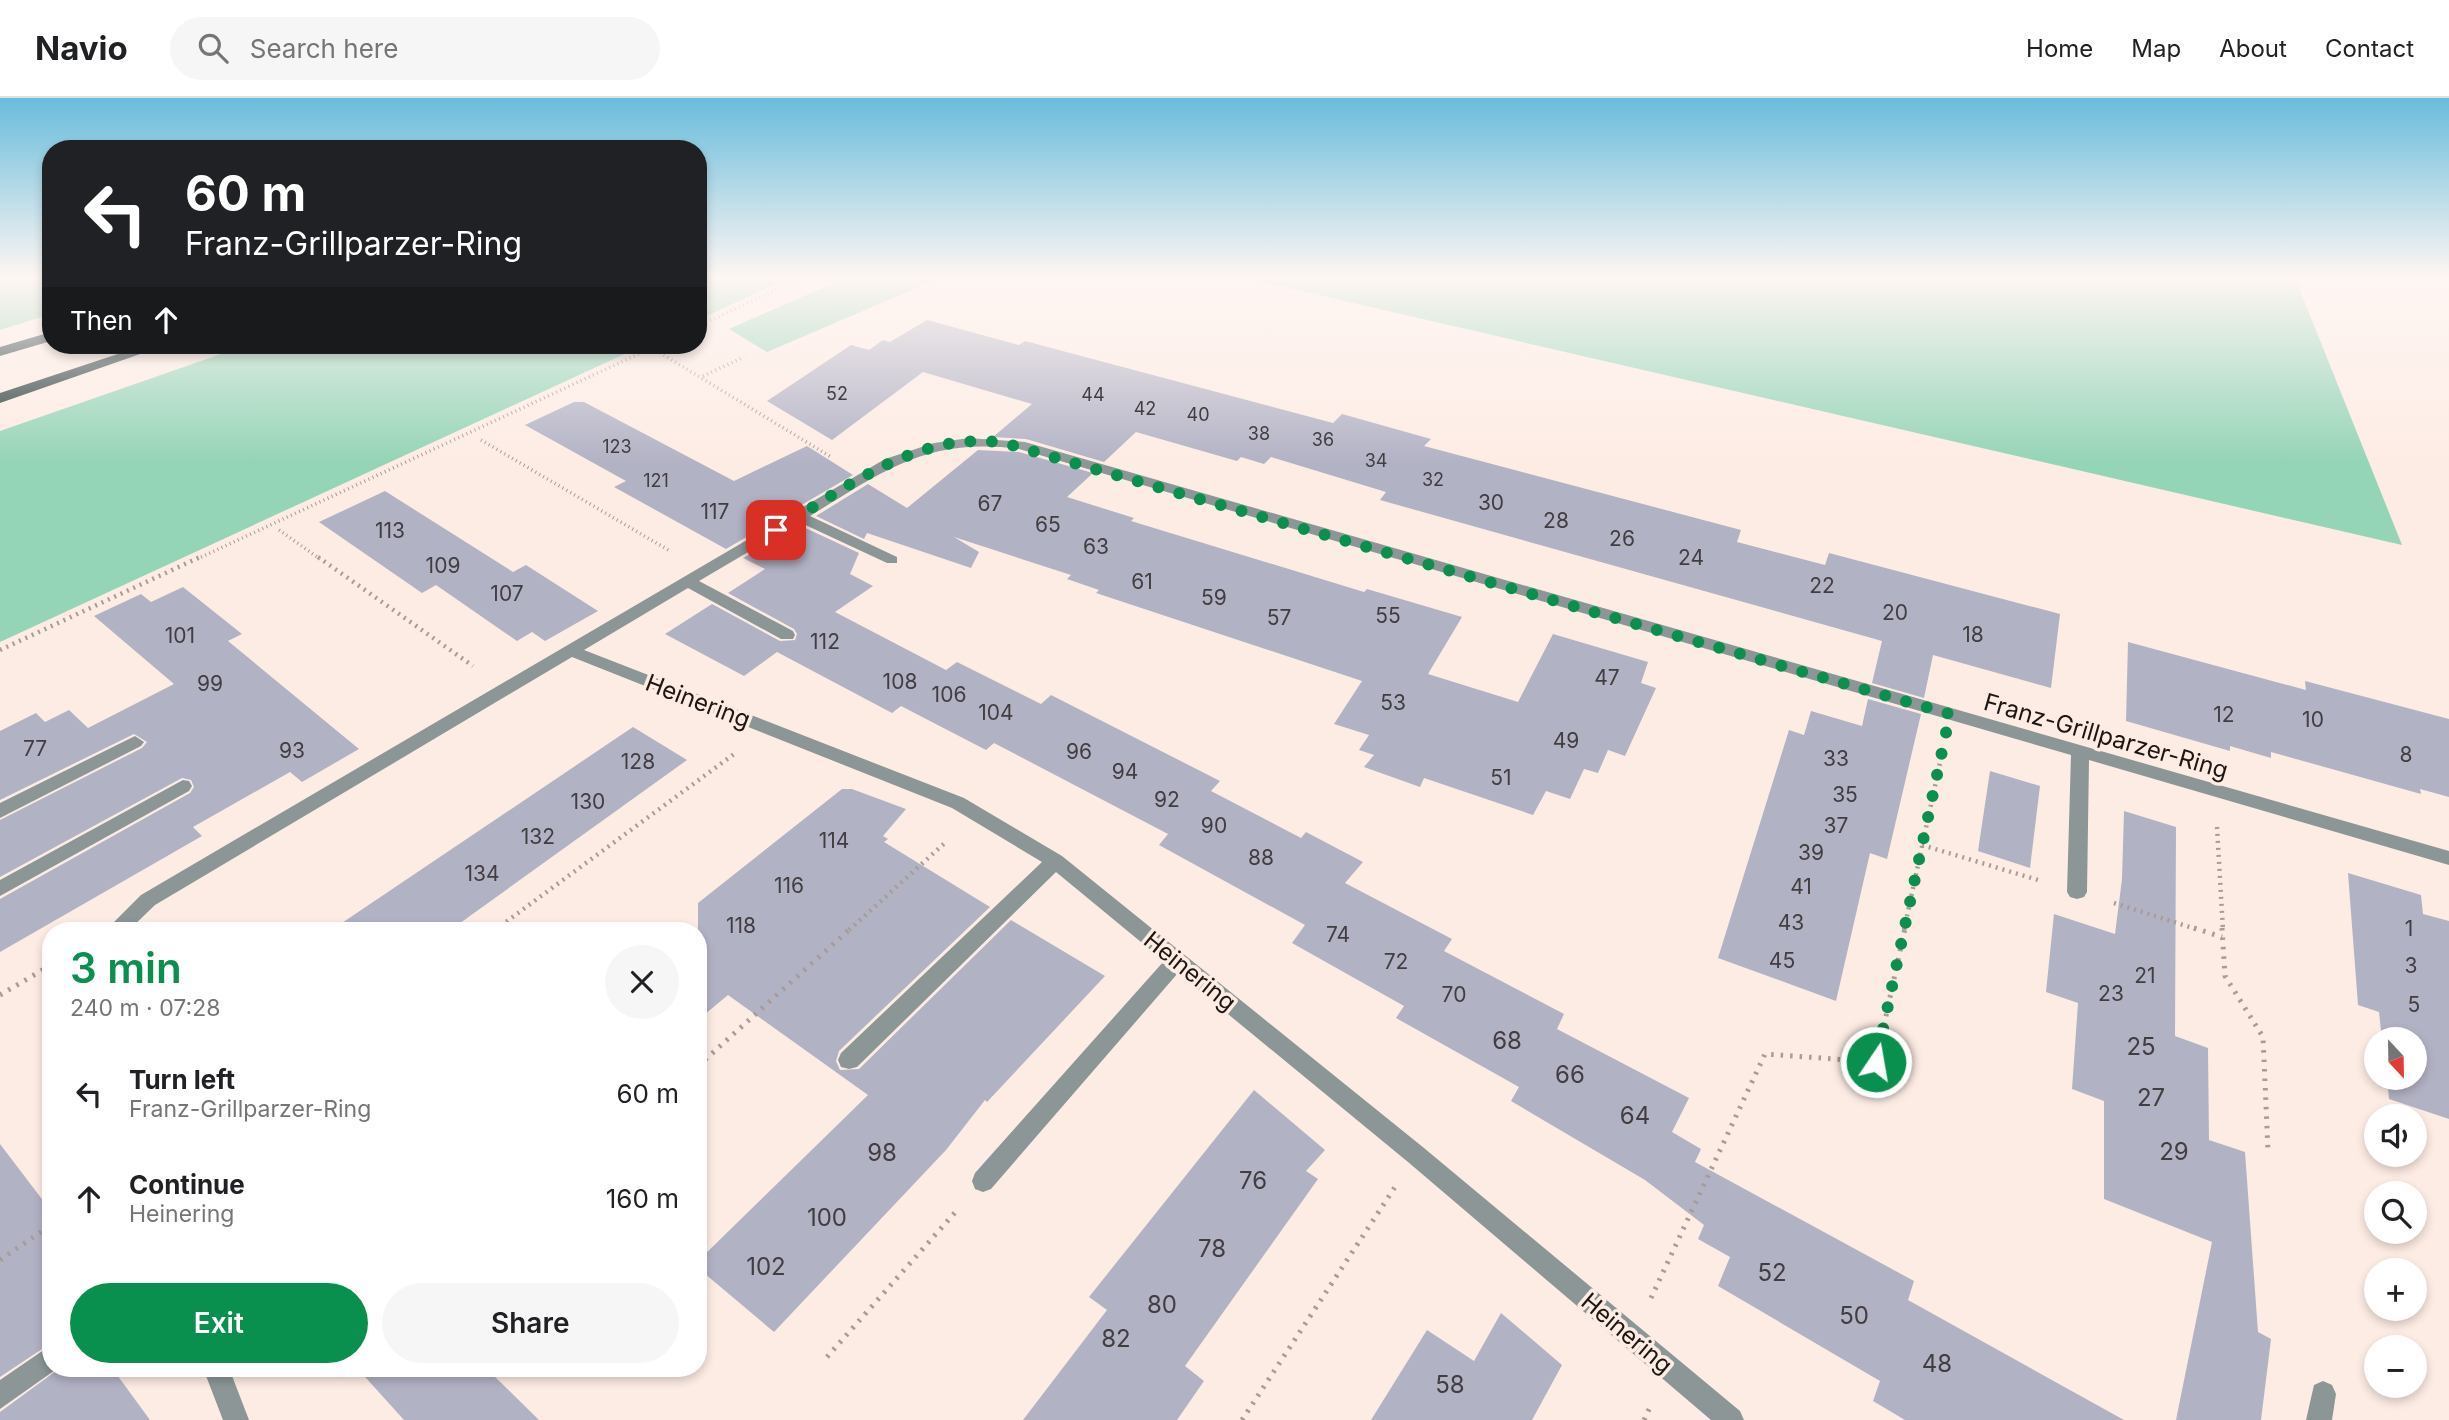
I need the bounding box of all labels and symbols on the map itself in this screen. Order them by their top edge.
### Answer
house number: 52 [826,383,848,404]
house number: 44 [1081,384,1105,405]
house number: 42 [1134,398,1156,419]
house number: 40 [1187,404,1209,425]
house number: 38 [1248,423,1270,444]
house number: 36 [1312,429,1334,450]
house number: 123 [602,436,632,457]
house number: 34 [1365,450,1387,471]
house number: 32 [1422,469,1444,490]
house number: 121 [643,470,669,491]
house number: 30 [1478,490,1504,515]
house number: 67 [978,491,1002,516]
house number: 117 [701,499,729,524]
pin [746,500,806,560]
house number: 28 [1543,508,1569,533]
house number: 65 [1035,512,1061,537]
house number: 113 [375,518,405,543]
house number: 26 [1609,526,1635,551]
house number: 63 [1083,534,1109,559]
house number: 24 [1678,545,1704,570]
house number: 109 [426,553,460,578]
house number: 61 [1131,569,1153,594]
house number: 22 [1809,573,1835,598]
house number: 107 [490,581,524,606]
house number: 59 [1201,585,1227,610]
house number: 20 [1882,600,1908,625]
house number: 55 [1375,603,1401,628]
house number: 57 [1267,605,1291,630]
house number: 18 [1962,622,1984,647]
house number: 101 [165,623,195,648]
house number: 112 [810,629,840,654]
house number: 47 [1594,665,1620,690]
street label: Heinering [641,668,755,734]
house number: 108 [883,669,917,694]
house number: 99 [197,671,223,696]
house number: 106 [932,682,966,707]
street label: Franz-Grillparzer-Ring [1980,687,2232,785]
house number: 53 [1380,690,1406,715]
house number: 104 [978,700,1014,725]
house number: 12 [2213,702,2235,727]
house number: 10 [2302,707,2324,732]
house number: 49 [1553,728,1579,753]
house number: 77 [23,736,47,761]
house number: 93 [279,738,305,763]
house number: 96 [1066,739,1092,764]
house number: 8 [2400,742,2413,767]
house number: 33 [1823,746,1849,771]
house number: 128 [621,749,655,774]
house number: 94 [1112,759,1138,784]
house number: 51 [1490,765,1512,790]
house number: 35 [1832,782,1858,807]
house number: 92 [1154,787,1180,812]
house number: 130 [571,789,605,814]
house number: 90 [1201,813,1227,838]
house number: 37 [1824,813,1848,838]
house number: 132 [521,824,555,849]
house number: 114 [819,828,849,853]
house number: 39 [1798,840,1824,865]
house number: 88 [1248,845,1274,870]
house number: 134 [464,861,500,886]
house number: 116 [774,873,804,898]
house number: 41 [1790,874,1812,899]
house number: 43 [1778,910,1804,935]
house number: 118 [726,913,756,938]
house number: 1 [2405,916,2413,941]
house number: 74 [1326,922,1350,947]
street label: Heinering [1138,925,1242,1017]
house number: 45 [1769,948,1795,973]
house number: 72 [1384,949,1408,974]
house number: 3 [2405,953,2417,978]
house number: 21 [2134,963,2156,988]
house number: 23 [2098,981,2124,1006]
house number: 70 [1442,982,1466,1007]
house number: 5 [2408,992,2420,1017]
position arrow [1839,1025,1913,1099]
house number: 68 [1492,1026,1522,1055]
north arrow [2364,1027,2427,1090]
house number: 25 [2126,1032,2156,1061]
house number: 66 [1555,1060,1585,1089]
house number: 27 [2137,1083,2165,1112]
house number: 64 [1620,1101,1650,1130]
house number: 29 [2159,1137,2189,1166]
house number: 98 [867,1138,897,1167]
house number: 76 [1239,1166,1267,1195]
house number: 100 [807,1203,847,1232]
house number: 78 [1198,1234,1226,1263]
house number: 102 [746,1252,786,1281]
house number: 52 [1757,1258,1787,1287]
street label: Heinering [1576,1287,1678,1379]
house number: 80 [1147,1290,1177,1319]
house number: 50 [1839,1301,1869,1330]
house number: 82 [1101,1324,1131,1353]
house number: 48 [1922,1349,1952,1378]
house number: 58 [1435,1370,1465,1399]

